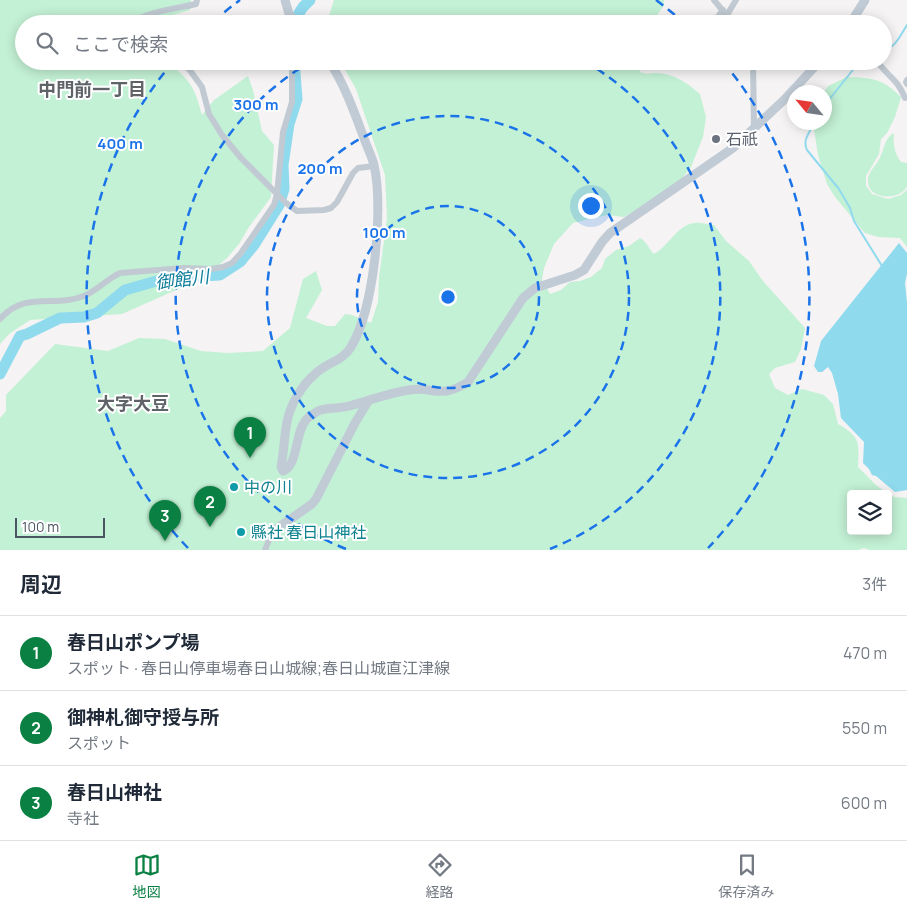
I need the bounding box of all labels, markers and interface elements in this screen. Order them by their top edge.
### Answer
search box [15,15,892,70]
icon: search [33,29,61,57]
text: ここで検索 [73,31,168,57]
district label: 中門前一丁目 [38,77,146,101]
north arrow [787,85,832,130]
text: 300 m [234,94,278,115]
place label: 石祇 [726,128,758,150]
text: 400 m [97,133,143,154]
marker: 石祇 [710,133,722,145]
text: 200 m [297,158,343,179]
your location [578,193,604,219]
text: 100 m [363,222,405,243]
water label: 御館川 [154,264,212,294]
centre of rings [439,288,457,306]
district label: 大字大豆 [97,391,169,415]
pin: 1 [234,417,266,458]
place label: 中の川 [244,476,292,498]
marker: 中の川 [228,481,240,493]
pin: 2 [194,486,226,527]
map controls [847,490,892,535]
button: layers [847,490,892,535]
pin: 3 [149,500,181,541]
scale bar [15,515,105,538]
text: 100 m [22,517,59,536]
place label: 縣社 春日山神社 [251,521,366,543]
marker: 縣社 春日山神社 [235,526,247,538]
text: 周辺 [20,570,62,598]
text: 3件 [862,573,887,595]
text: 春日山ポンプ場 [67,629,199,655]
text: 1 [32,642,40,664]
text: 470 m [843,642,887,664]
text: スポット · 春日山停車場春日山城線;春日山城直江津線 [67,657,450,679]
text: 御神札御守授与所 [67,704,219,730]
text: 2 [31,717,41,739]
text: 550 m [842,717,887,739]
text: スポット [67,732,131,754]
text: 春日山神社 [67,779,162,805]
text: 3 [31,792,41,814]
text: 600 m [841,792,887,814]
text: 寺社 [67,807,99,829]
tab: 地図 [133,851,161,901]
tab: 経路 [426,851,454,901]
tab: 保存済み [719,851,775,901]

